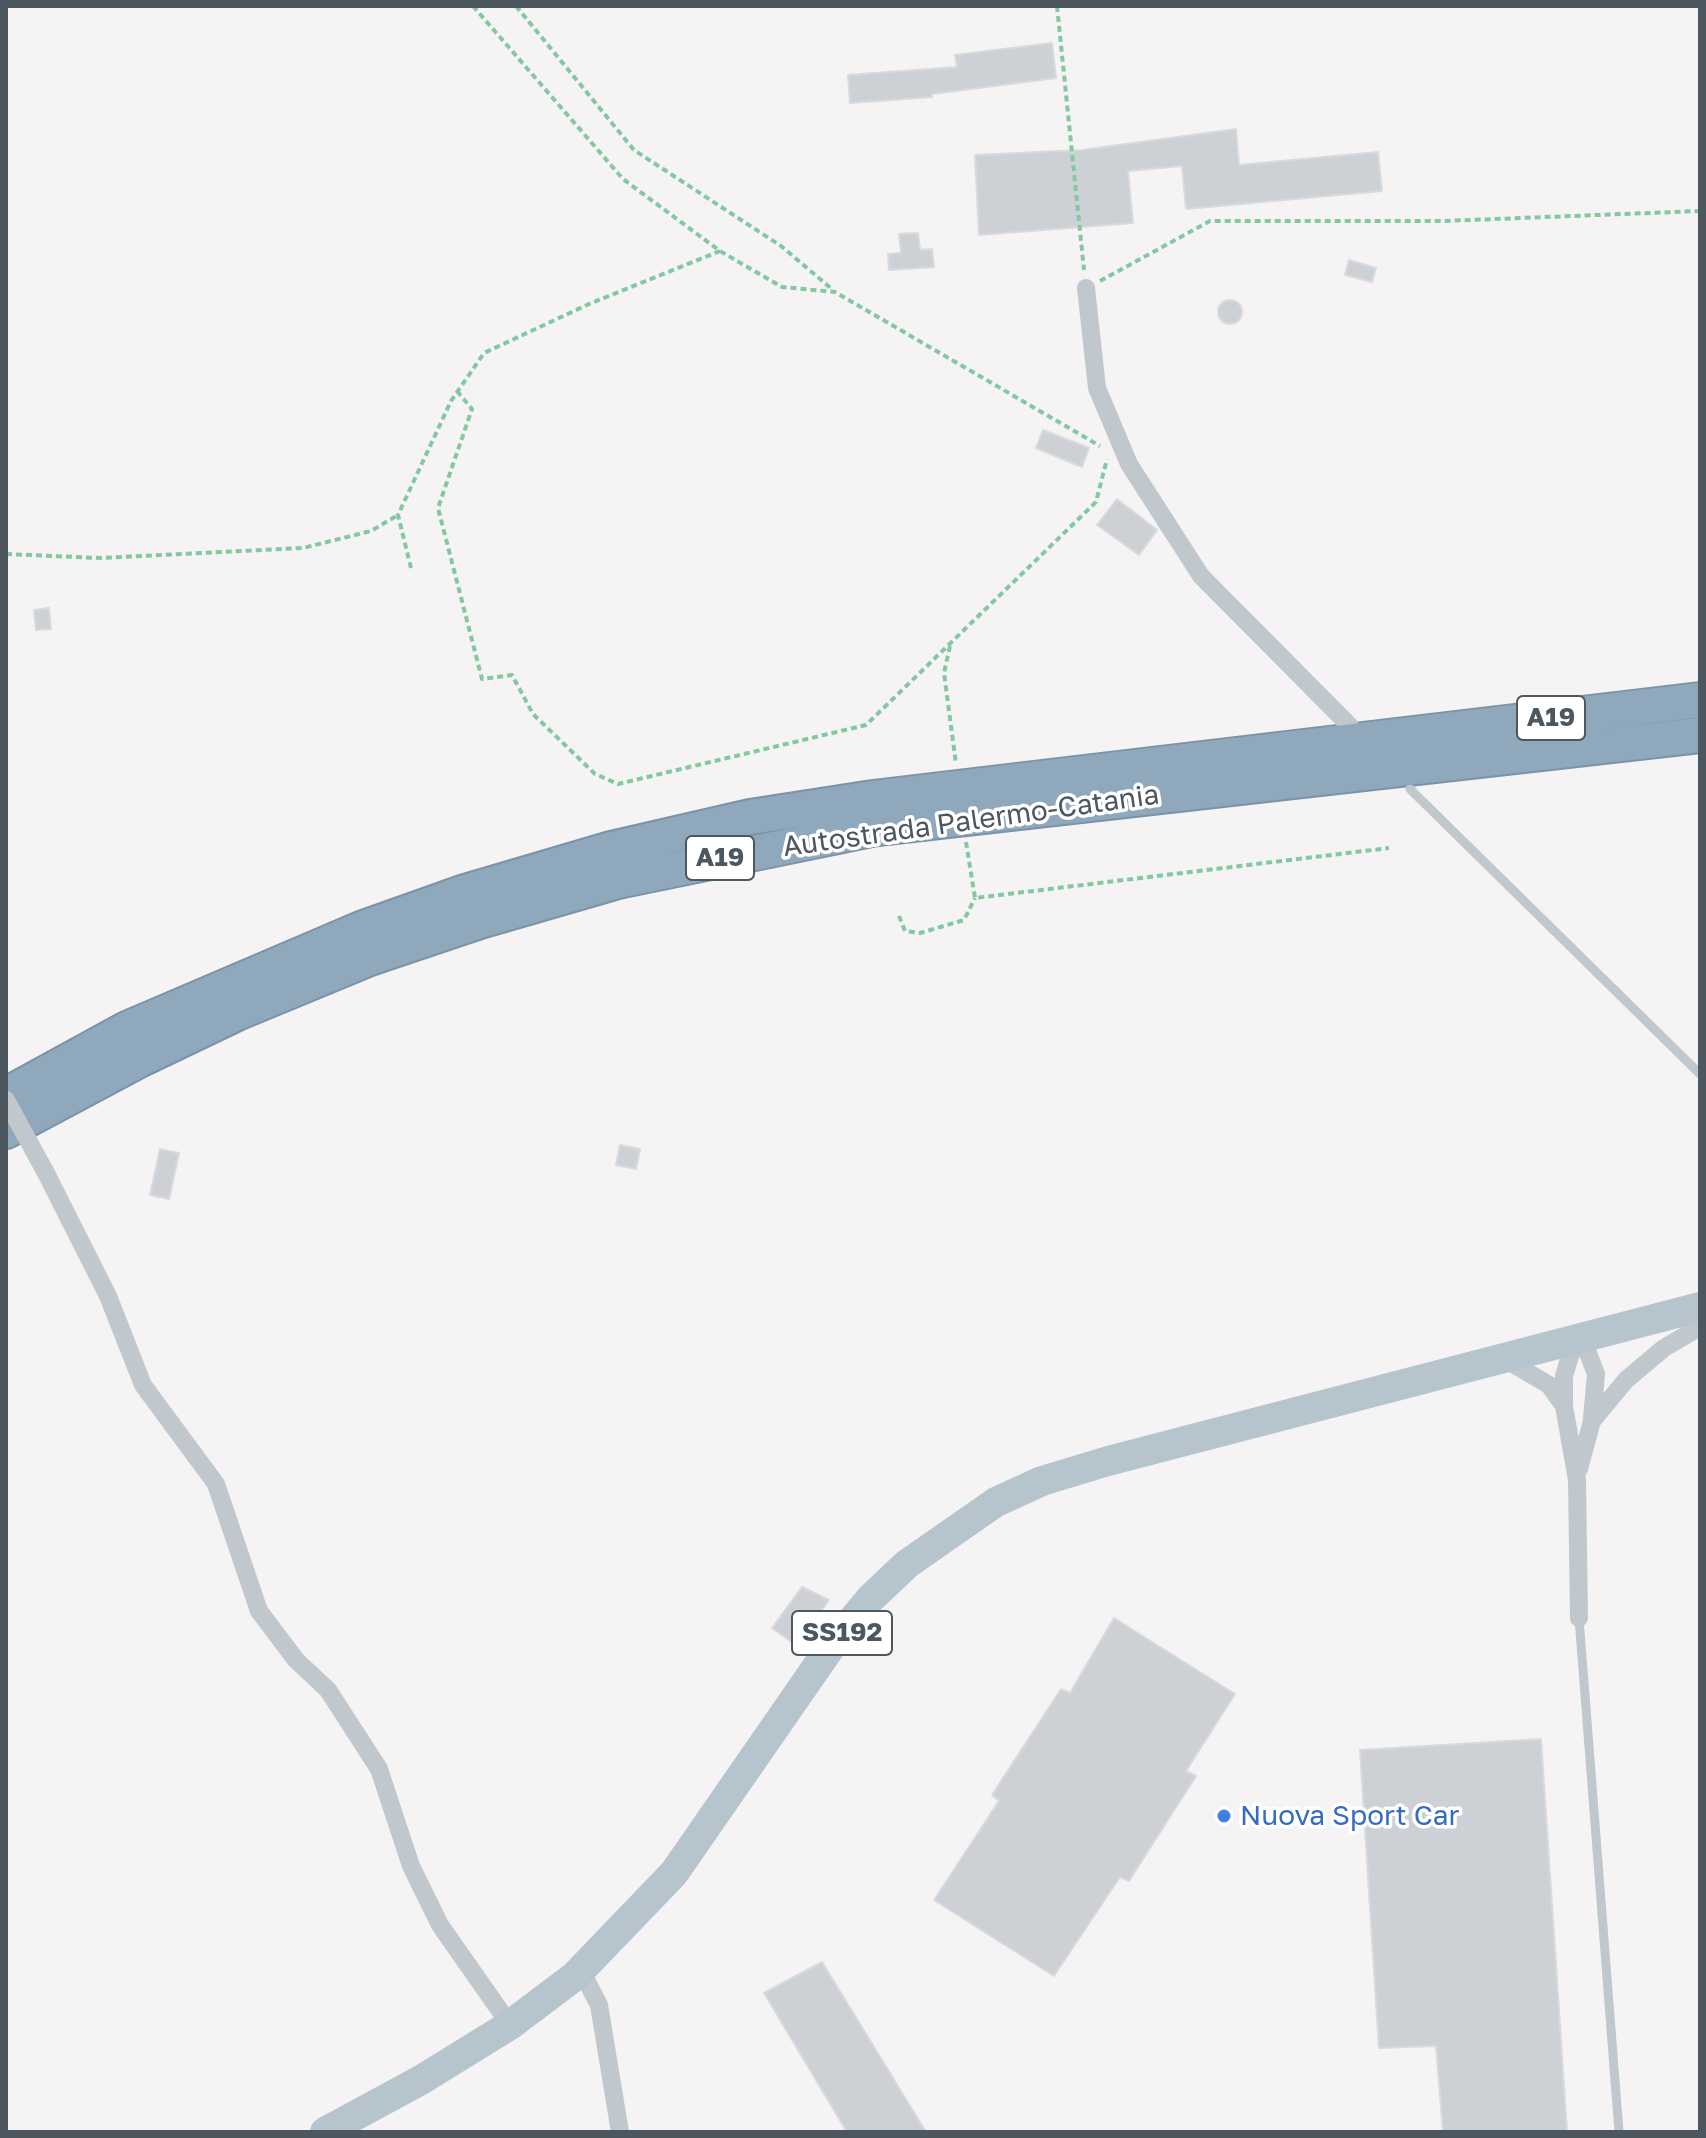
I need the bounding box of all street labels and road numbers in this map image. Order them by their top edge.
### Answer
road number: A19 [1517,696,1585,740]
street label: Autostrada Palermo-Catania [781,778,1161,864]
road number: A19 [686,836,754,880]
road number: SS192 [792,1611,892,1655]

